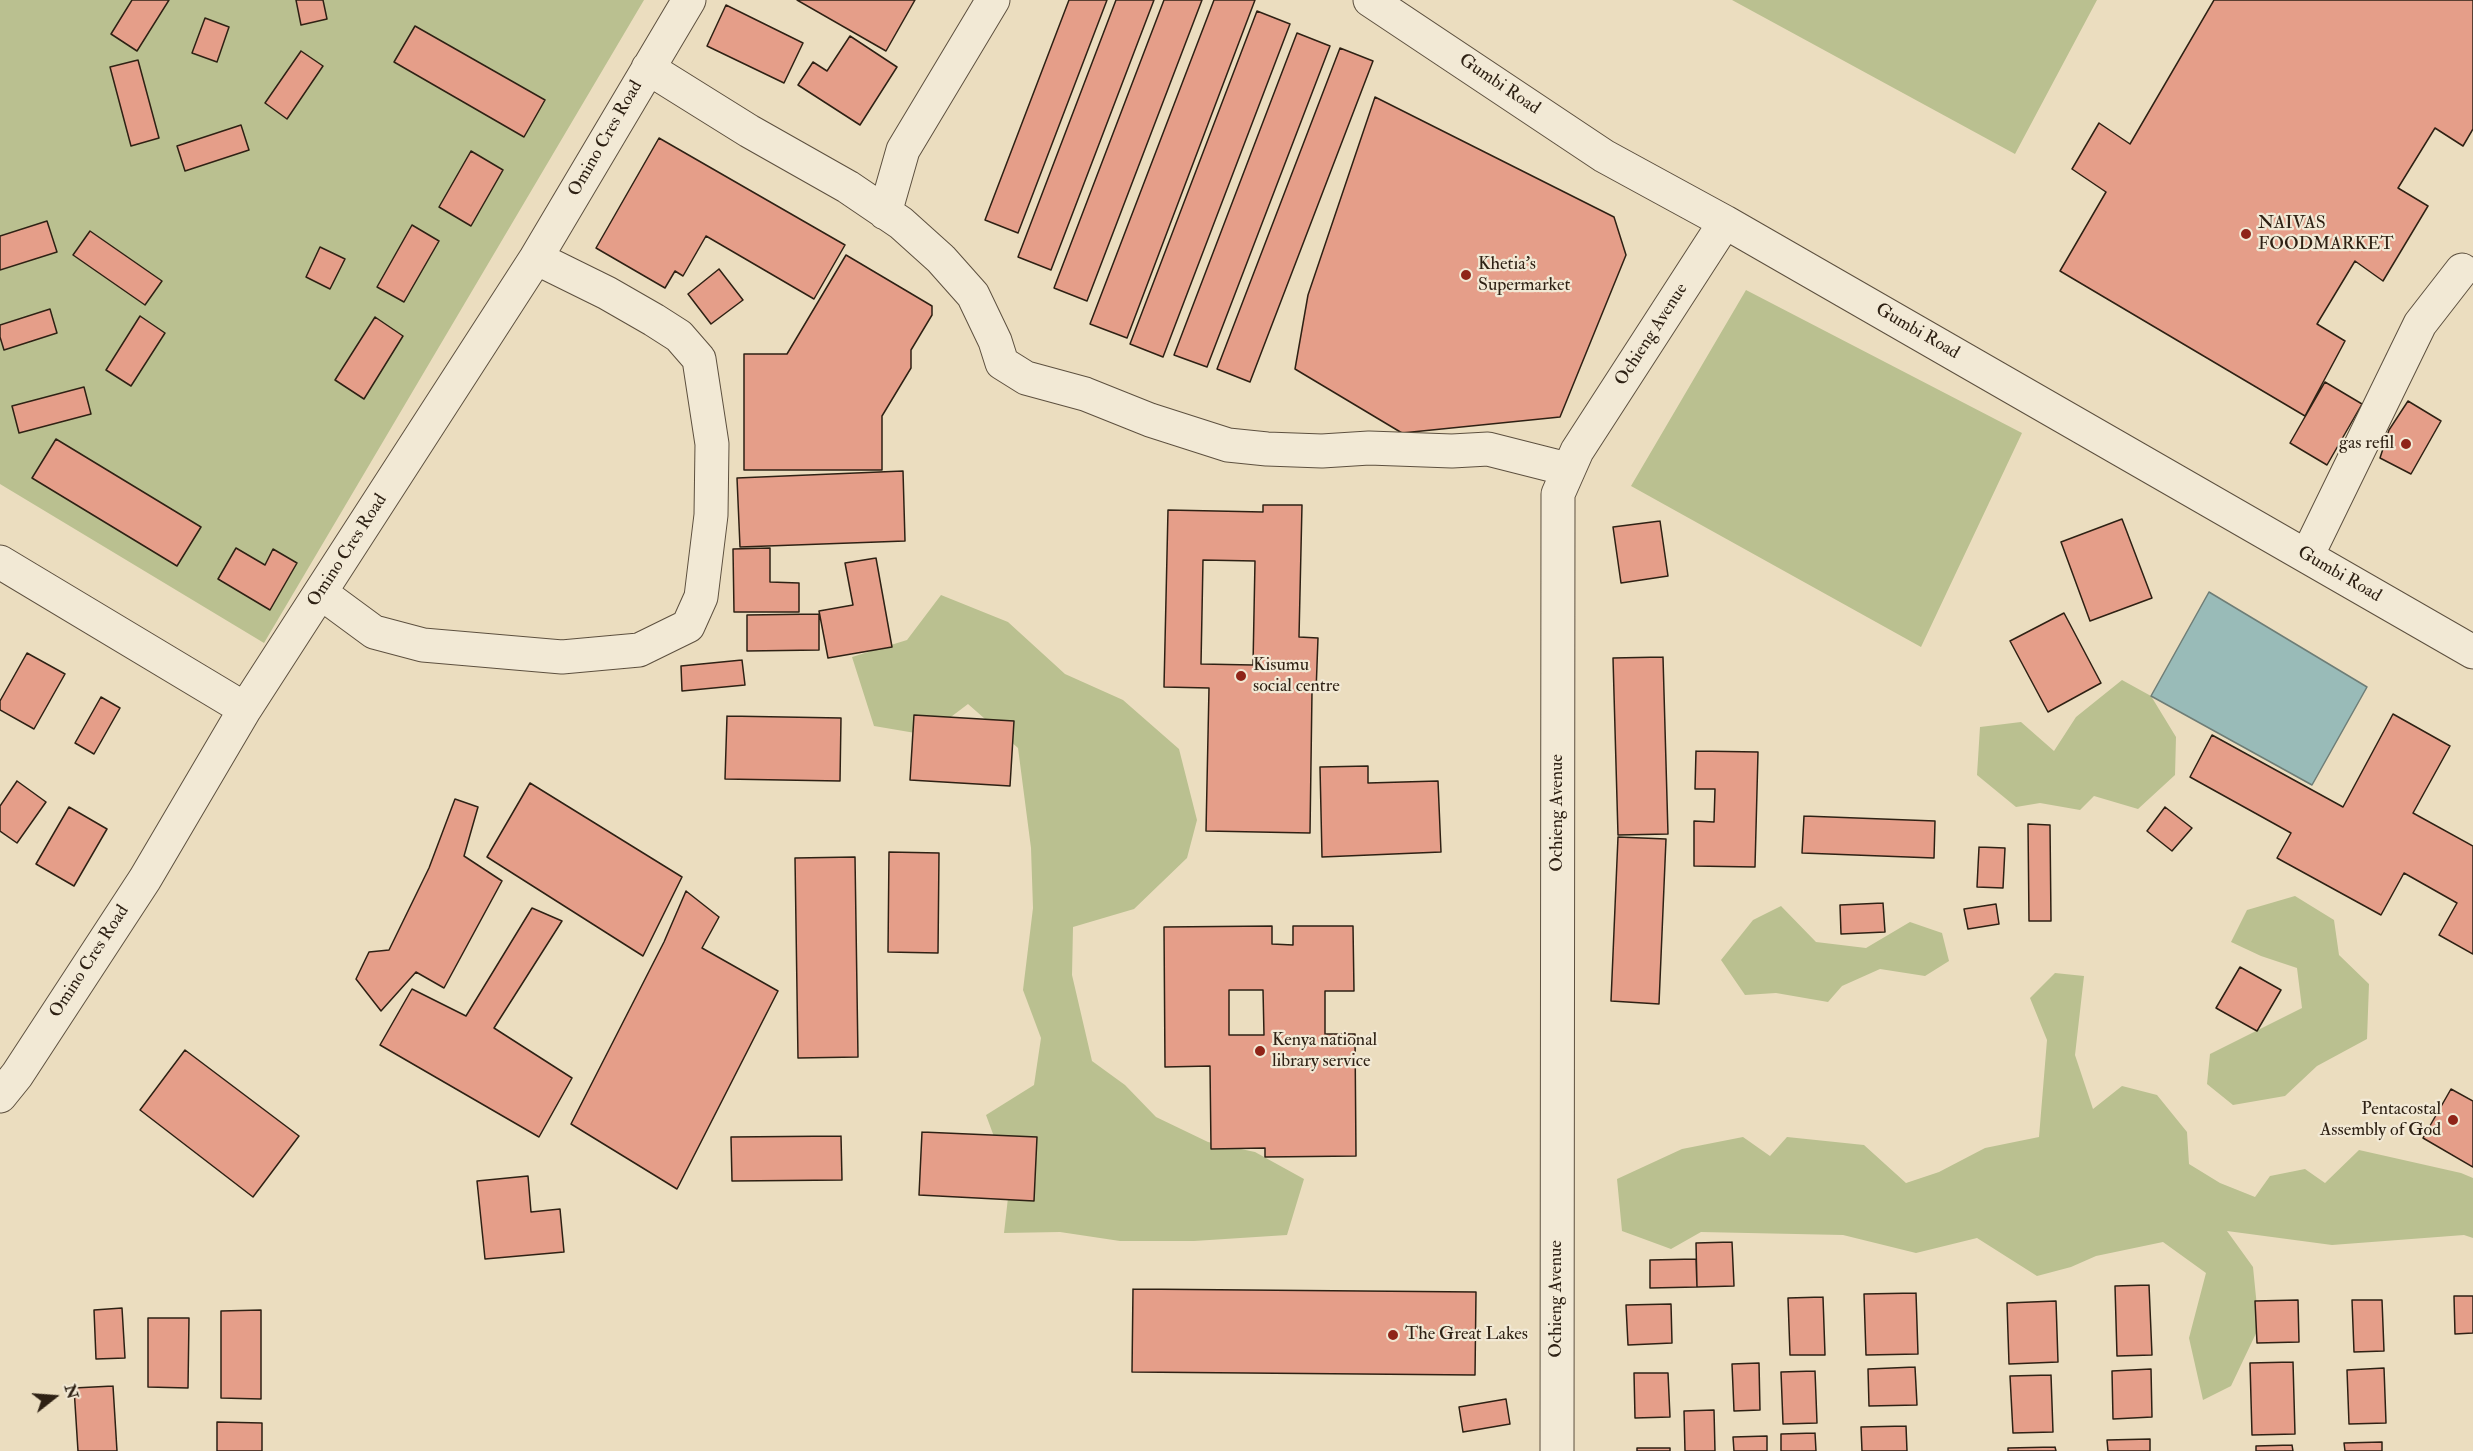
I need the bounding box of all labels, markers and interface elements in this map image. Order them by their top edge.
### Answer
street label: Gumbi Road [1454,50,1544,120]
street label: Omino Cres Road [564,77,648,201]
place label: NAIVAS FOODMARKET [2258,213,2394,256]
marker: NAIVAS FOODMARKET [2239,227,2253,241]
place label: Khetia's Supermarket [1478,254,1570,296]
marker: Khetia's Supermarket [1459,268,1473,282]
street label: Ochieng Avenue [1611,280,1693,390]
street label: Gumbi Road [1871,299,1963,365]
place label: gas refil [2339,433,2394,455]
marker: gas refil [2399,437,2413,451]
street label: Omino Cres Road [304,491,392,611]
street label: Gumbi Road [2293,542,2385,608]
place label: Kisumu social centre [1253,655,1340,698]
marker: Kisumu social centre [1234,669,1248,683]
street label: Ochieng Avenue [1547,754,1569,872]
street label: Omino Cres Road [46,902,134,1022]
place label: Kenya national library service [1272,1030,1377,1072]
marker: Kenya national library service [1253,1044,1267,1058]
place label: Pentacostal Assembly of God [2320,1099,2441,1142]
marker: Pentacostal Assembly of God [2446,1113,2460,1127]
street label: Ochieng Avenue [1546,1240,1568,1358]
place label: The Great Lakes [1405,1324,1528,1346]
marker: The Great Lakes [1386,1328,1400,1342]
north arrow [24,1367,84,1427]
text: N [60,1382,83,1402]

